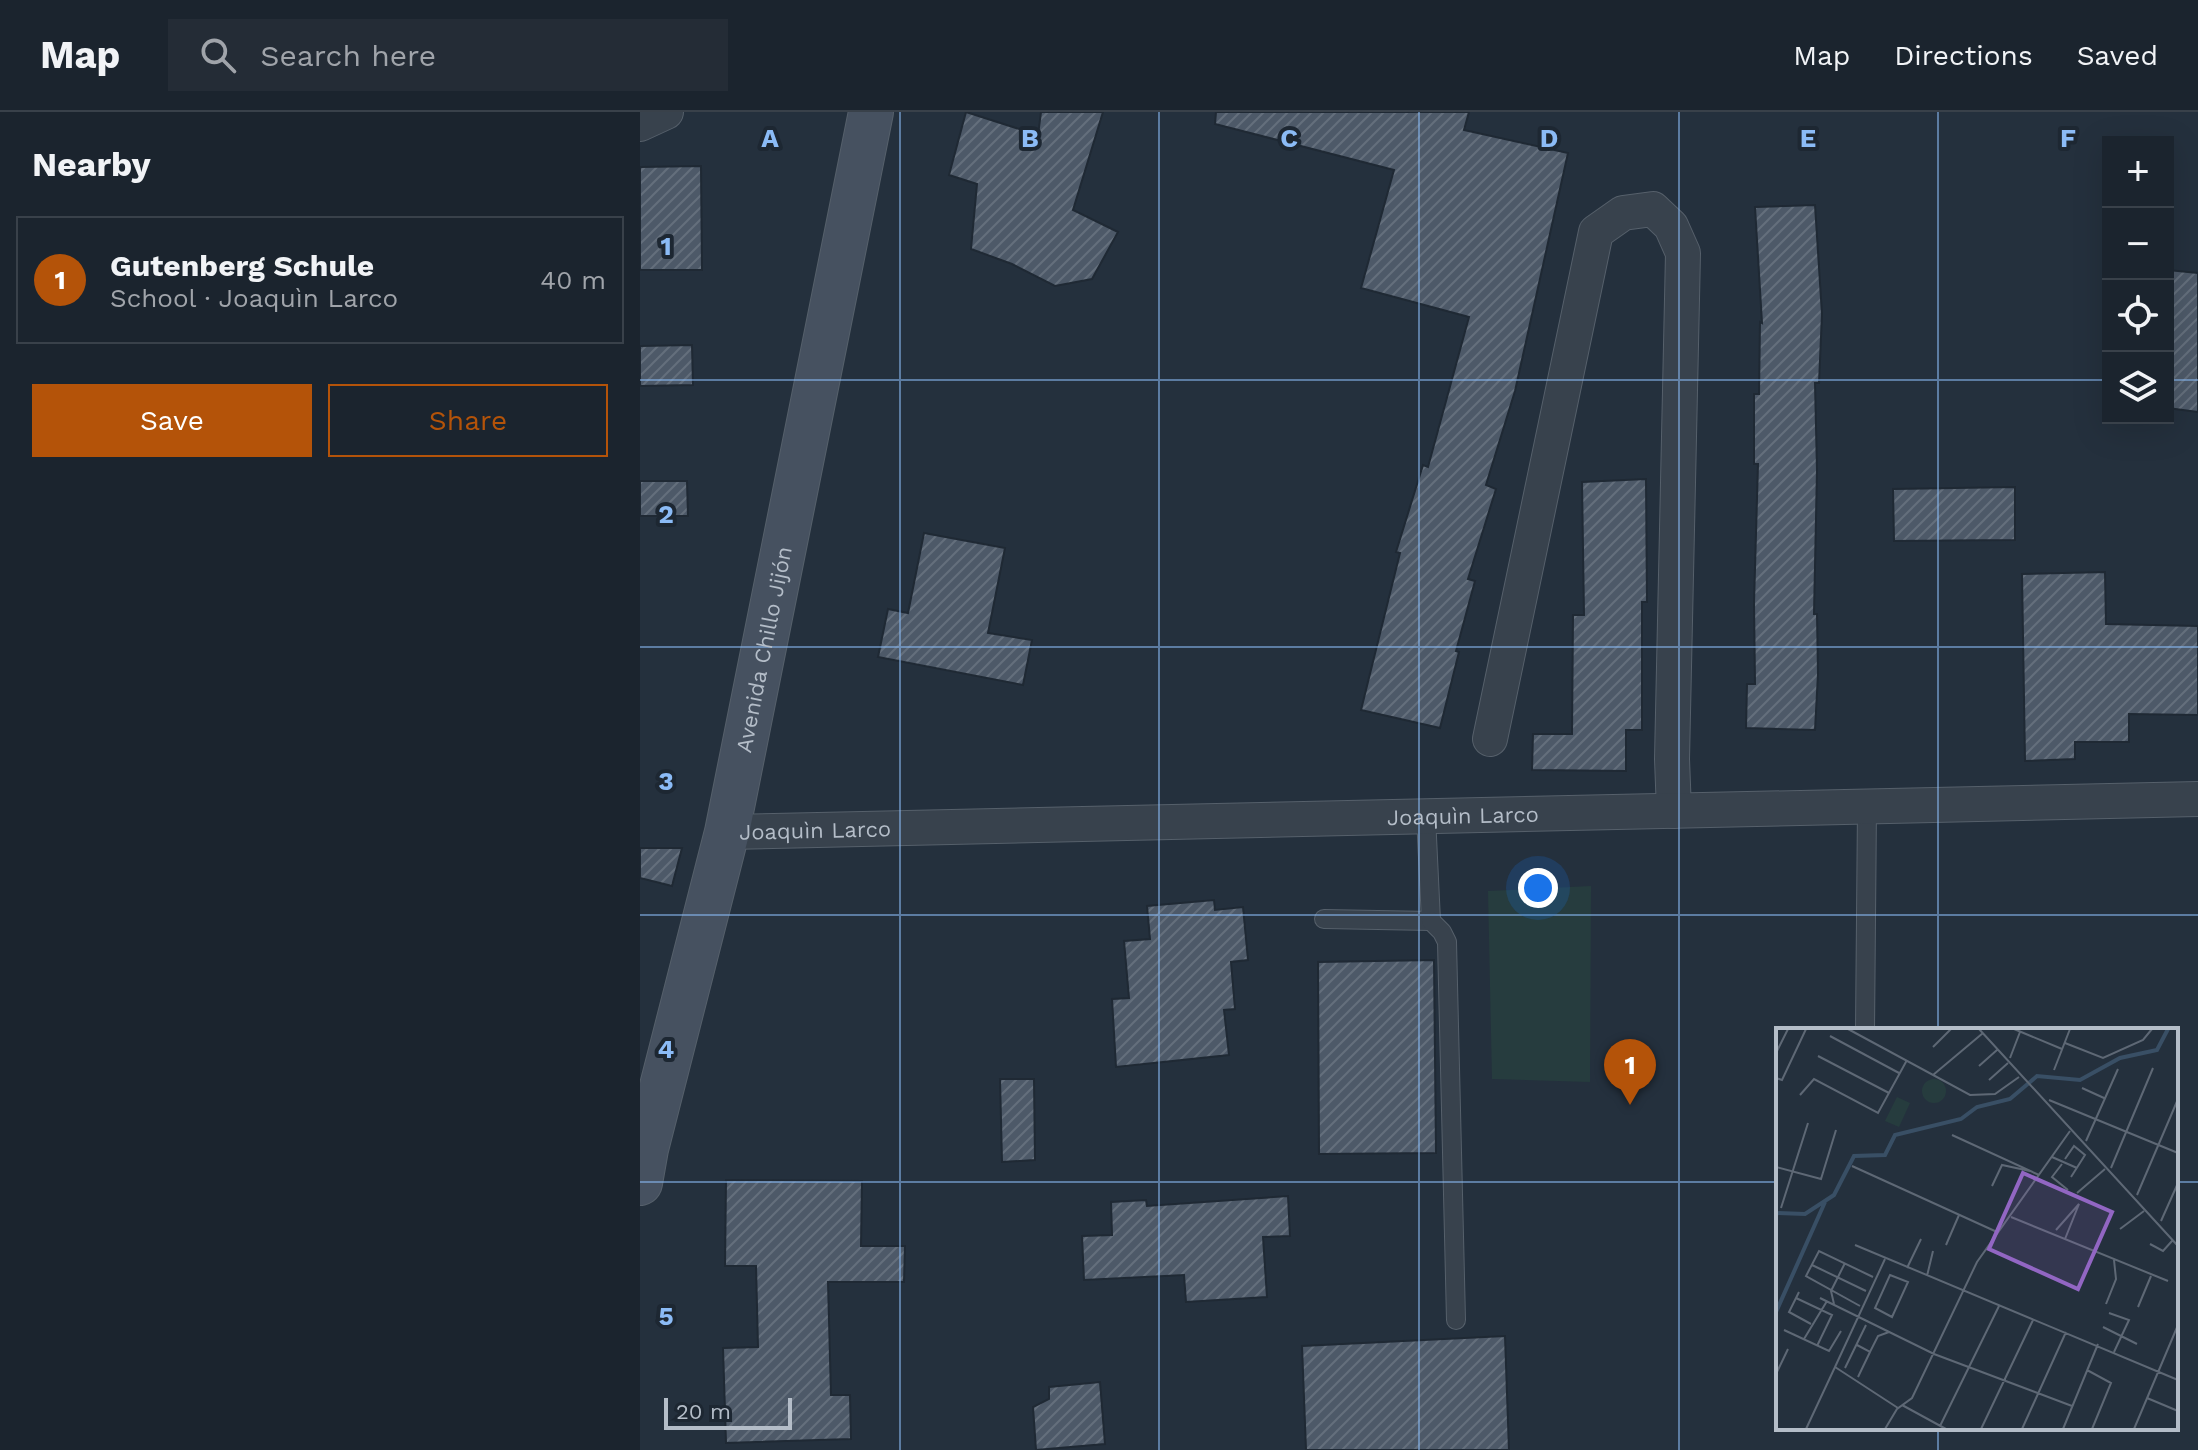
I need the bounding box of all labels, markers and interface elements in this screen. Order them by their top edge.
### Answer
search box [168,19,728,91]
text: Map [40,33,120,77]
icon: search [196,33,240,77]
text: Search here [260,38,436,73]
text: Map [1793,39,1850,72]
text: Directions [1894,39,2033,72]
text: Saved [2077,39,2158,72]
text: A [761,123,779,153]
text: B [1021,123,1039,153]
text: C [1280,123,1298,153]
text: D [1540,123,1558,153]
text: E [1800,123,1816,153]
text: F [2060,123,2076,153]
map controls [2102,136,2174,424]
button: + [2102,136,2174,208]
text: Nearby [32,144,151,184]
button: − [2102,208,2174,280]
text: 1 [660,231,672,261]
text: Gutenberg Schule [110,248,374,283]
text: 1 [54,265,66,295]
text: 40 m [540,265,606,295]
button: locate [2102,280,2174,352]
text: School · Joaquìn Larco [110,283,398,313]
button: layers [2102,352,2174,424]
button: Save [32,384,312,457]
button: Share [328,384,608,457]
text: 2 [658,499,674,529]
street label: Avenida Chillo Jijón [731,544,796,755]
text: 3 [658,766,674,796]
street label: Joaquìn Larco [1387,801,1539,830]
street label: Joaquìn Larco [739,816,891,844]
your location [1518,868,1558,908]
inset map [1776,1028,2178,1430]
text: 4 [658,1034,675,1064]
pin: 1 [1604,1039,1656,1105]
text: 5 [658,1301,674,1331]
scale bar [664,1394,792,1430]
text: 20 m [676,1399,731,1424]

